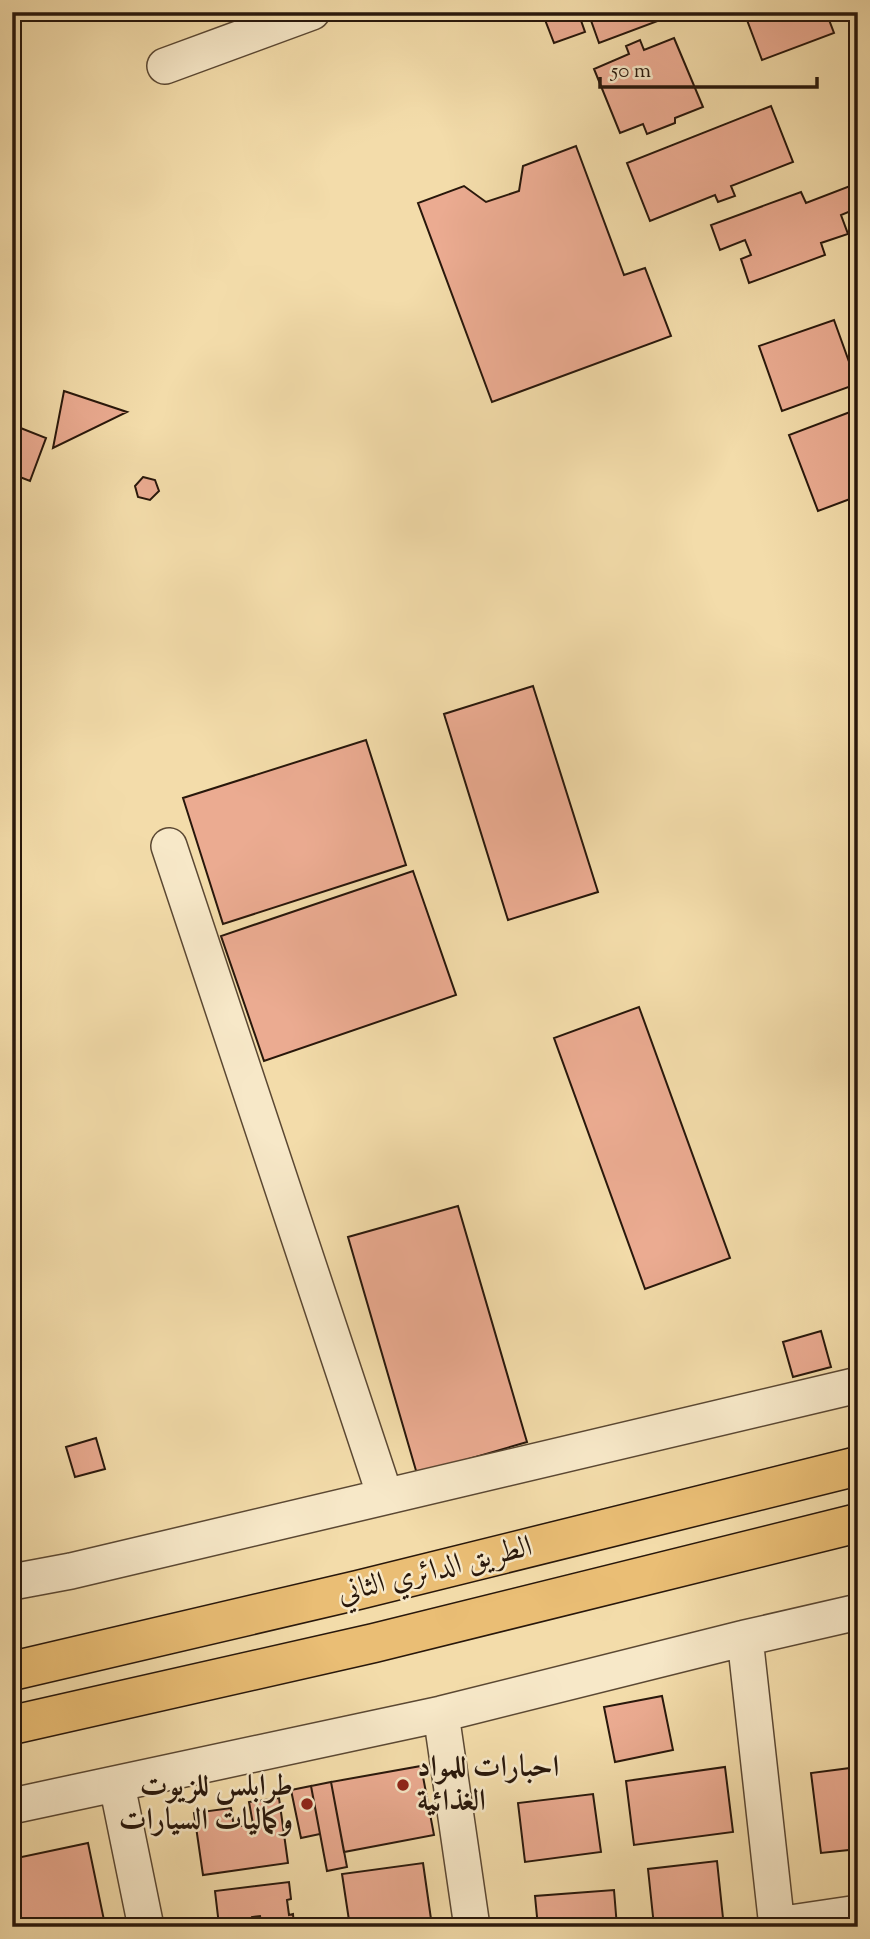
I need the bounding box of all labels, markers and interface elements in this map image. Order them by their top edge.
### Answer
scale bar [600,46,818,90]
text: 50 m [610,57,651,87]
street label: الطريق الدائري الثاني [333,1526,537,1616]
place label: احبارات للمواد الغذائية [417,1747,559,1824]
place label: طرابلس للزيوت وكماليات السيارات [119,1766,293,1843]
marker: احبارات للمواد الغذائية [395,1777,411,1793]
marker: طرابلس للزيوت وكماليات السيارات [299,1796,315,1812]

